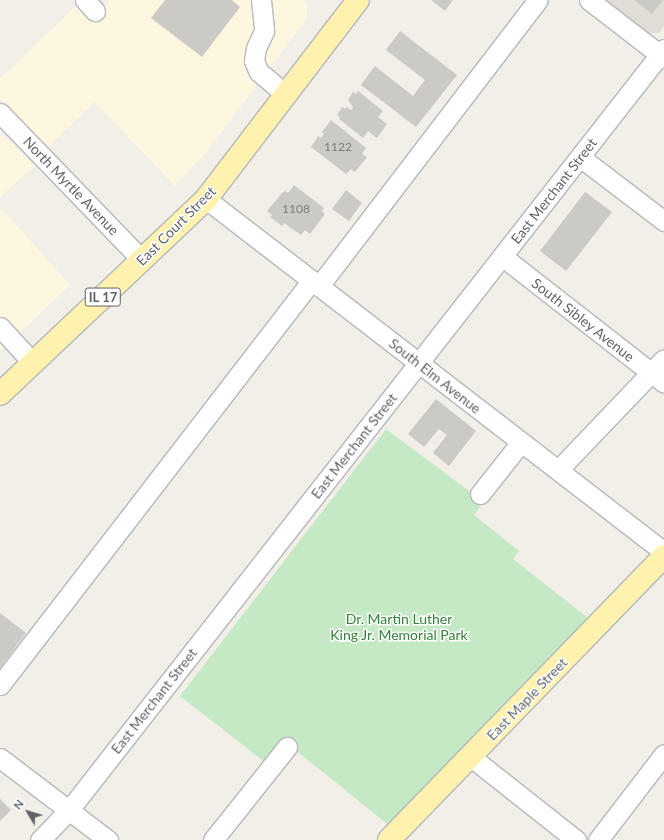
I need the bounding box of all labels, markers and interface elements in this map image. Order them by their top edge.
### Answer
street label: North Myrtle Avenue [20,133,122,239]
street label: East Merchant Street [508,135,600,247]
house number: 1122 [324,140,352,154]
street label: East Court Street [133,183,219,269]
house number: 1108 [282,202,310,216]
street label: South Sibley Avenue [528,275,638,365]
road number: IL 17 [84,286,122,308]
street label: South Elm Avenue [386,335,484,417]
street label: East Merchant Street [308,390,400,502]
park label: Dr. Martin Luther King Jr. Memorial Park [330,611,468,644]
street label: East Merchant Street [108,645,200,757]
street label: East Maple Street [483,654,571,744]
north arrow [8,792,48,832]
text: N [10,797,26,812]

